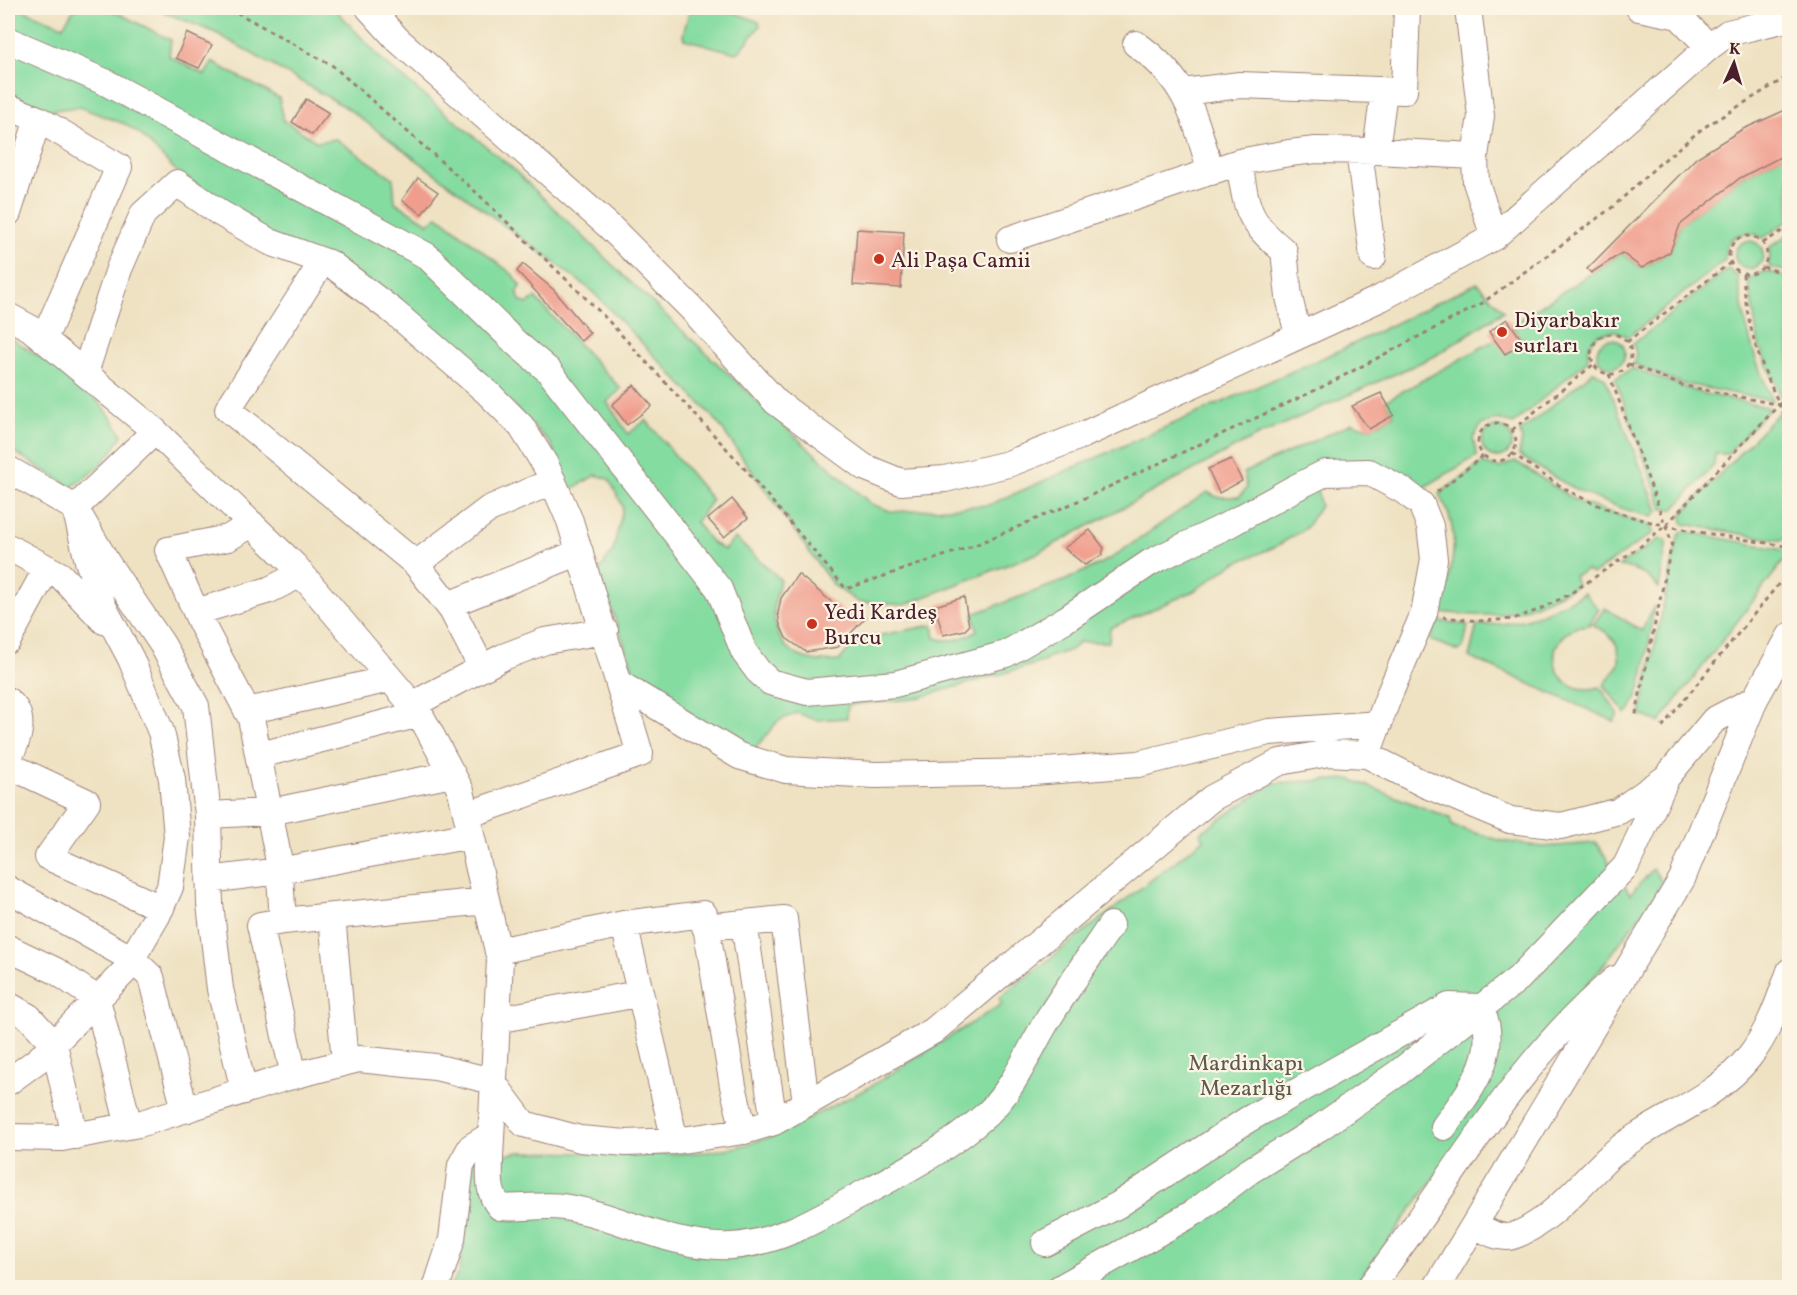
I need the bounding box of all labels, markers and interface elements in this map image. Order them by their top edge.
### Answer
north arrow [1704,33,1764,93]
text: K [1728,39,1742,61]
place label: Ali Paşa Camii [891,246,1031,277]
marker: Ali Paşa Camii [872,252,886,266]
place label: Diyarbakır surları [1514,306,1620,362]
marker: Diyarbakır surları [1495,325,1509,339]
place label: Yedi Kardeş Burcu [824,598,937,654]
marker: Yedi Kardeş Burcu [805,617,819,631]
park label: Mardinkapı Mezarlığı [1189,1049,1304,1105]

